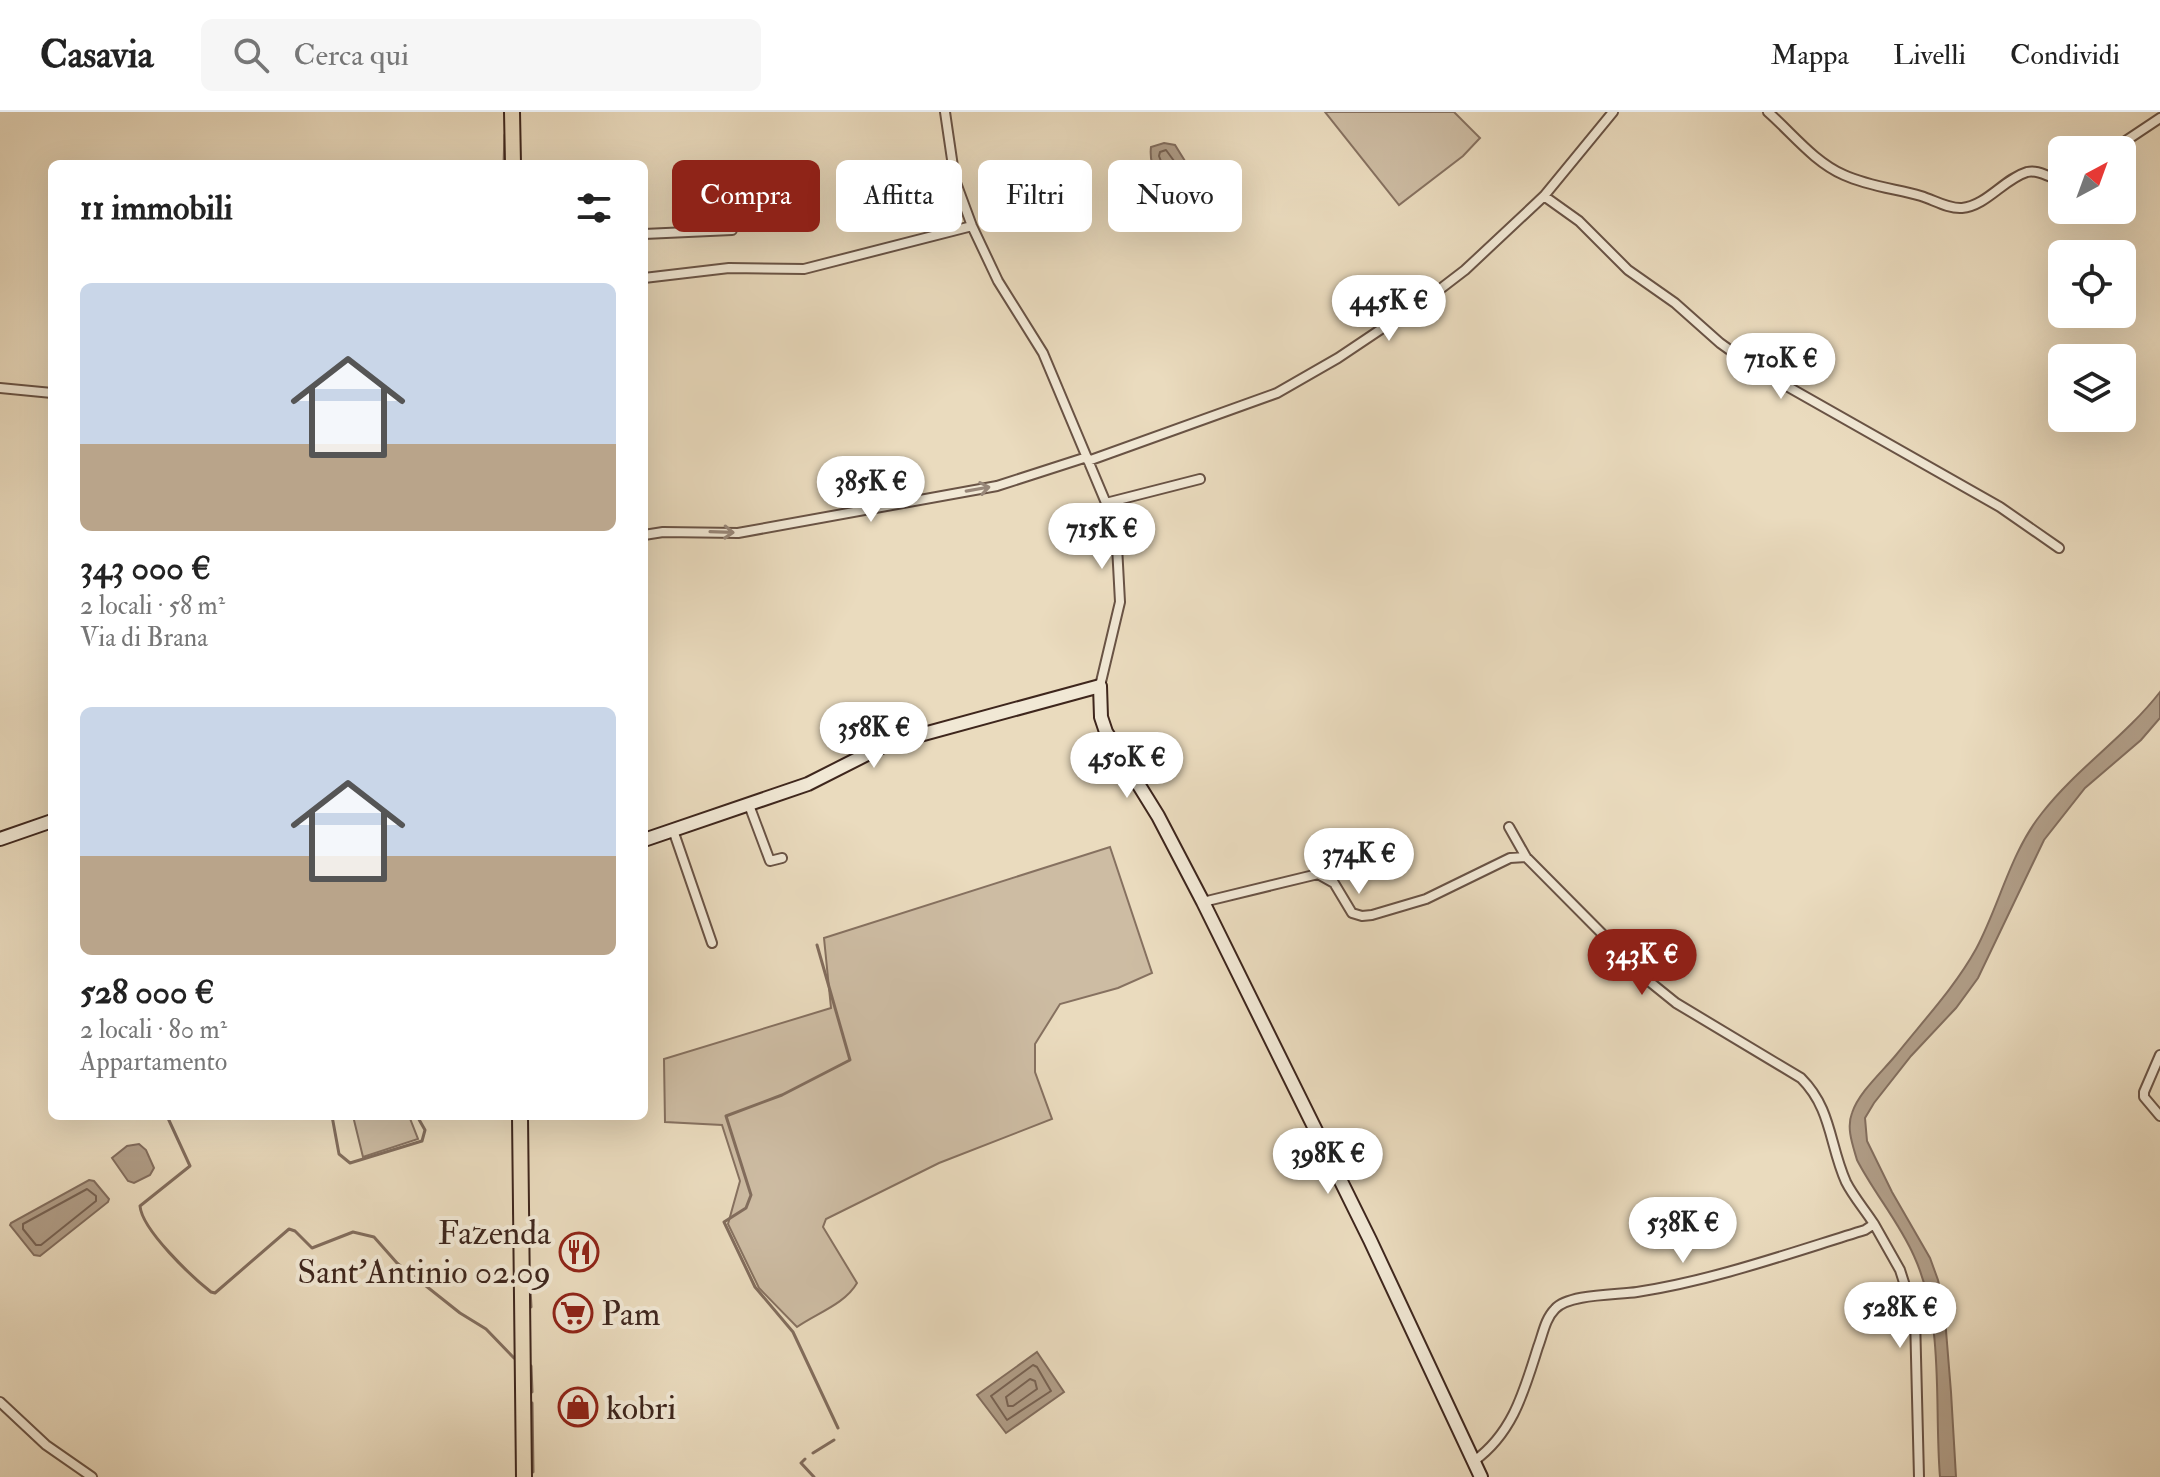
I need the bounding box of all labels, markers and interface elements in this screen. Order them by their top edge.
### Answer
search box [201,19,761,91]
text: Casavia [40,31,153,79]
icon: search [229,33,273,77]
text: Cerca qui [293,37,409,74]
text: Mappa [1771,38,1849,73]
text: Livelli [1893,38,1966,73]
text: Condividi [2010,38,2120,73]
north arrow [2048,136,2136,224]
map controls [2048,136,2136,432]
chip: Compra [672,160,820,232]
chip: Affitta [836,160,962,232]
chip: Filtri [978,160,1092,232]
chip: Nuovo [1108,160,1242,232]
icon: filters [572,186,616,230]
text: 11 immobili [80,187,233,230]
button: locate [2048,240,2136,328]
pin: 445K € [1324,275,1454,343]
text: 445K € [1350,285,1428,317]
pin: 710K € [1716,333,1846,401]
icon: home [276,335,420,479]
text: 710K € [1744,343,1818,375]
button: layers [2048,344,2136,432]
pin: 385K € [806,456,936,524]
text: 385K € [835,466,907,498]
one-way arrow [964,481,990,496]
pin: 715K € [1037,503,1167,571]
text: 715K € [1066,513,1138,545]
one-way arrow [708,525,735,540]
text: 343 000 € [80,547,211,590]
text: 2 locali · 58 m² [80,590,225,622]
text: Via di Brana [80,622,208,654]
pin: 358K € [809,702,939,770]
text: 358K € [838,712,910,744]
pin: 450K € [1062,732,1192,800]
text: 450K € [1088,742,1166,774]
icon: home [276,759,420,903]
pin: 374K € [1294,828,1424,896]
text: 374K € [1322,838,1396,870]
pin: 343K € [1577,929,1707,997]
text: 343K € [1606,939,1678,971]
text: 528 000 € [80,971,215,1014]
text: 2 locali · 80 m² [80,1014,227,1046]
text: Appartamento [80,1046,227,1078]
pin: 398K € [1263,1128,1393,1196]
text: 398K € [1291,1138,1365,1170]
pin: 538K € [1618,1197,1748,1265]
text: 538K € [1647,1207,1719,1239]
place label: Fazenda Sant'Antinio 02.09 [297,1212,552,1294]
restaurant icon: Fazenda Sant'Antinio 02.09 [558,1231,600,1273]
pin: 528K € [1835,1282,1965,1350]
supermarket icon: Pam [552,1292,594,1334]
text: 528K € [1862,1292,1938,1324]
place label: Pam [601,1293,660,1336]
shop icon: kobri [557,1386,599,1428]
place label: kobri [606,1387,676,1430]

